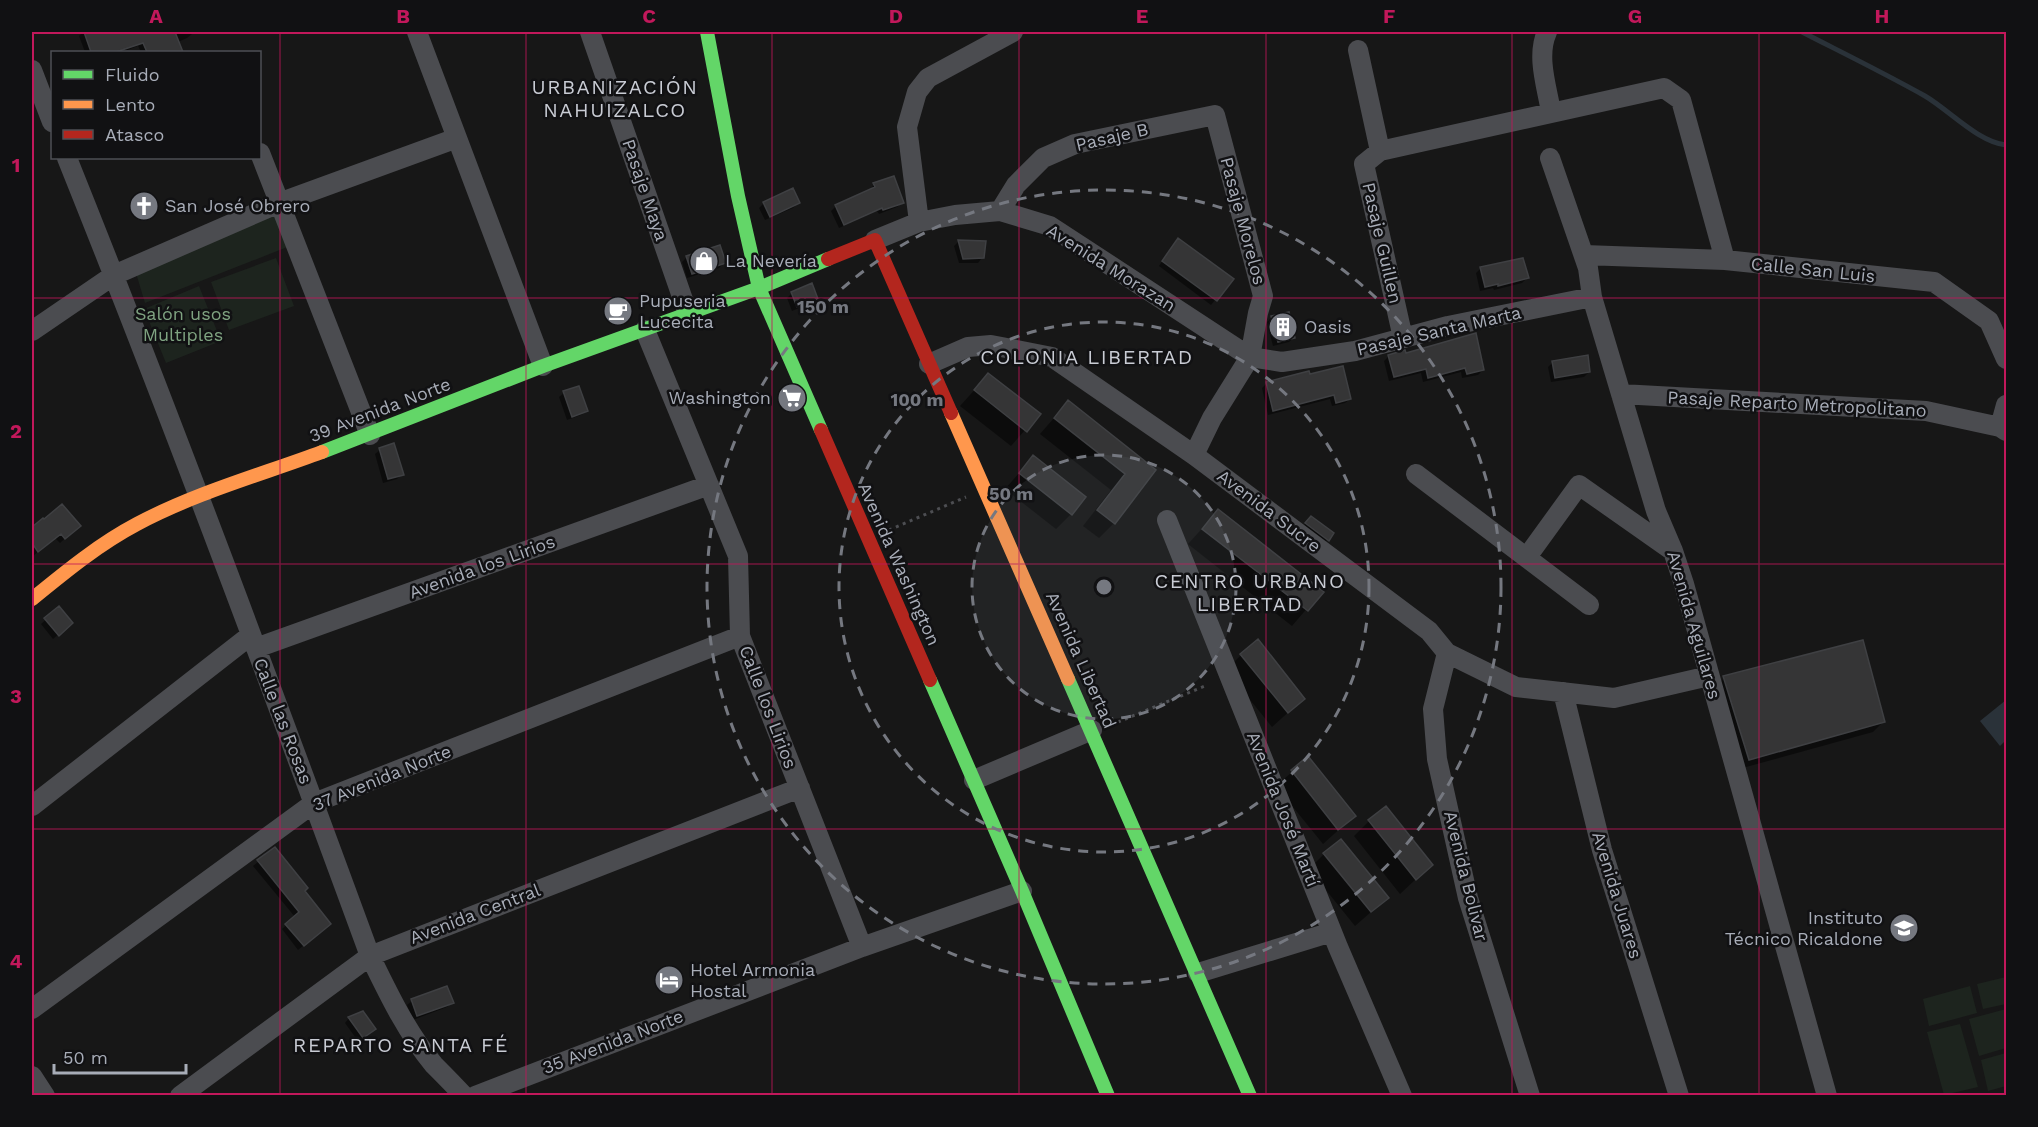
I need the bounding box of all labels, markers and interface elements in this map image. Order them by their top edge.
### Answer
text: A [149,4,163,28]
text: B [396,4,410,28]
text: C [642,4,656,28]
text: D [889,4,903,28]
text: E [1136,4,1148,28]
text: F [1383,4,1395,28]
text: G [1628,4,1642,28]
text: H [1875,4,1889,28]
legend [51,51,261,159]
text: Fluido [105,64,159,85]
district label: URBANIZACIÓN NAHUIZALCO [532,75,698,122]
text: Lento [105,94,155,115]
street label: Pasaje B [1074,118,1150,155]
text: Atasco [105,124,164,145]
street label: Pasaje Maya [618,136,673,244]
text: 1 [12,153,20,177]
street label: Pasaje Morelos [1216,155,1271,287]
street label: Pasaje Guillen [1358,180,1407,305]
church icon: San José Obrero [128,190,160,222]
place label: San José Obrero [165,195,310,216]
street label: Avenida Morazan [1043,219,1180,316]
shop icon: La Nevería [688,245,720,277]
place label: La Nevería [725,250,817,271]
street label: Calle San Luis [1750,253,1876,286]
place label: Pupuseria Lucecita [639,290,726,332]
cafe icon: Pupuseria Lucecita [602,295,634,327]
text: 150 m [797,296,849,317]
street label: Pasaje Santa Marta [1355,301,1523,360]
park label: Salón usos Multiples [135,303,231,345]
building icon: Oasis [1267,311,1299,343]
place label: Oasis [1304,316,1351,337]
district label: COLONIA LIBERTAD [980,345,1194,369]
street label: 39 Avenida Norte [306,373,454,446]
supermarket icon: Washington [776,382,808,414]
street label: Pasaje Reparto Metropolitano [1667,386,1927,421]
place label: Washington [669,387,771,408]
text: 100 m [890,389,944,410]
text: 2 [10,419,22,443]
street label: Avenida Sucre [1213,465,1325,556]
street label: Avenida Washington [854,479,945,649]
text: 50 m [989,483,1033,504]
street label: Avenida los Lirios [406,530,558,603]
street label: Avenida Aguilares [1663,548,1726,701]
district label: CENTRO URBANO LIBERTAD [1155,569,1345,616]
centre of rings [1094,577,1114,597]
street label: Avenida Libertad [1042,588,1121,731]
street label: Calle los Lirios [735,642,802,771]
street label: Calle las Rosas [250,655,317,787]
text: 3 [10,684,22,708]
street label: Avenida José Martí [1243,728,1324,890]
street label: 37 Avenida Norte [309,740,454,815]
street label: Avenida Bolivar [1440,808,1493,943]
street label: Avenida Juares [1588,829,1647,961]
street label: Avenida Central [407,879,544,948]
place label: Instituto Técnico Ricaldone [1725,907,1883,949]
school or university icon: Instituto Técnico Ricaldone [1888,912,1920,944]
text: 4 [10,949,23,973]
place label: Hotel Armonia Hostal [690,959,815,1001]
hotel icon: Hotel Armonia Hostal [653,964,685,996]
street label: 35 Avenida Norte [539,1005,686,1078]
district label: REPARTO SANTA FÉ [293,1033,509,1057]
scale bar [54,1037,186,1075]
text: 50 m [63,1047,108,1068]

